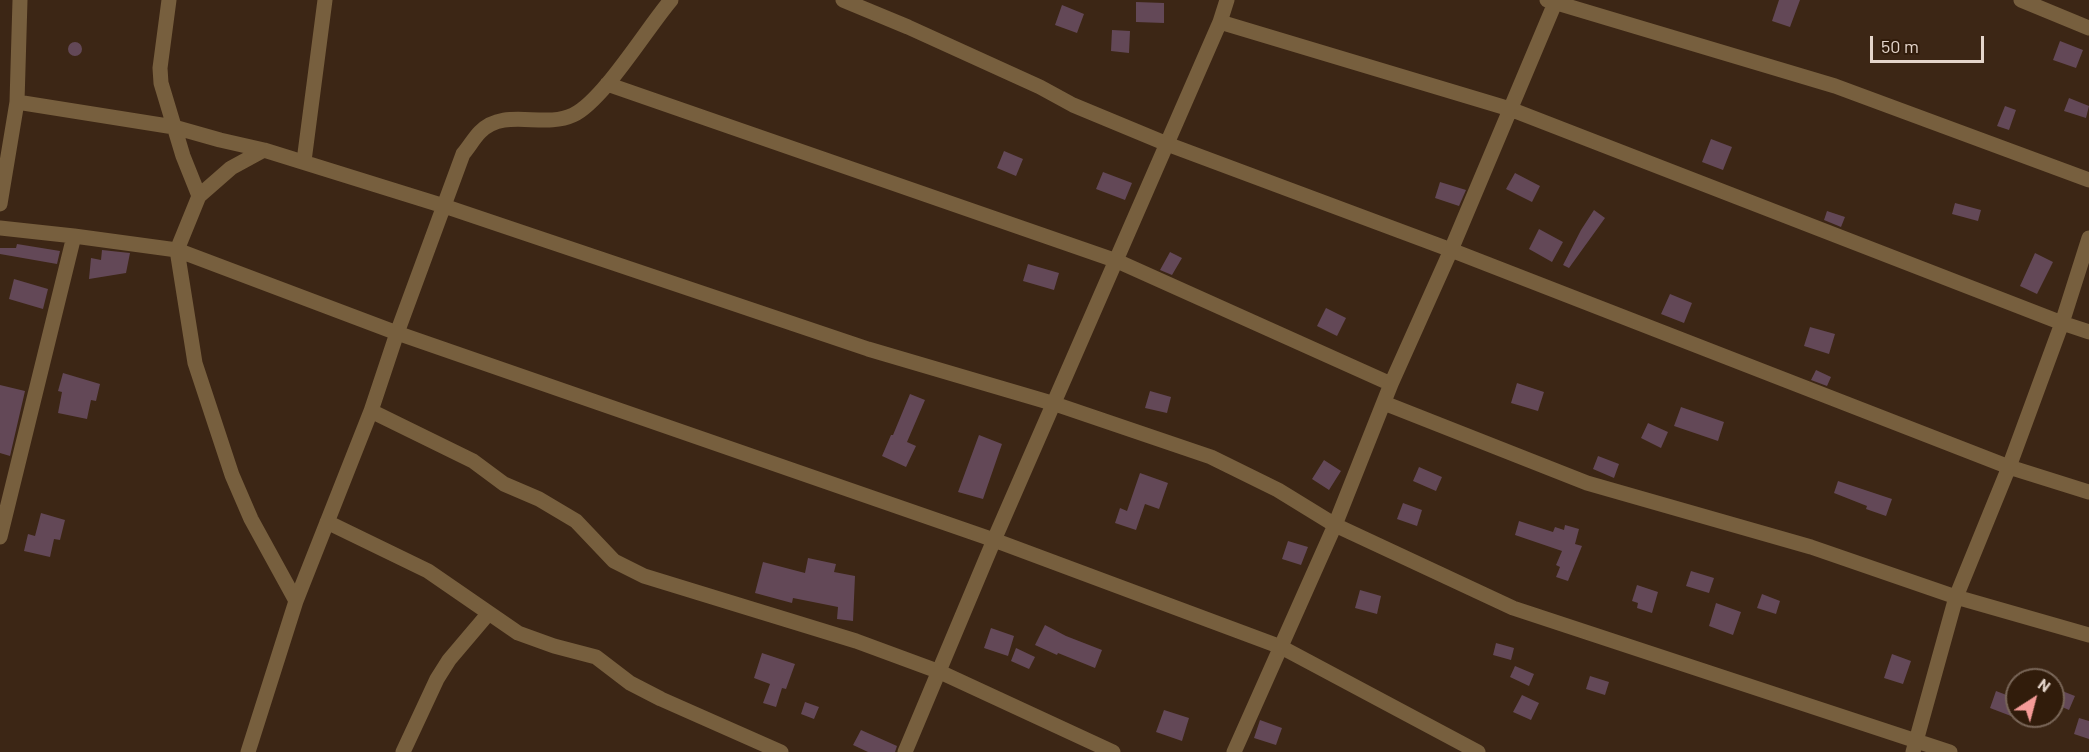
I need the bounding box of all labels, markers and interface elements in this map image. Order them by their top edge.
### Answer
scale bar [1873,24,1987,62]
text: 50 m [1881,35,1919,57]
north arrow [2005,668,2065,728]
text: N [2035,674,2055,695]

